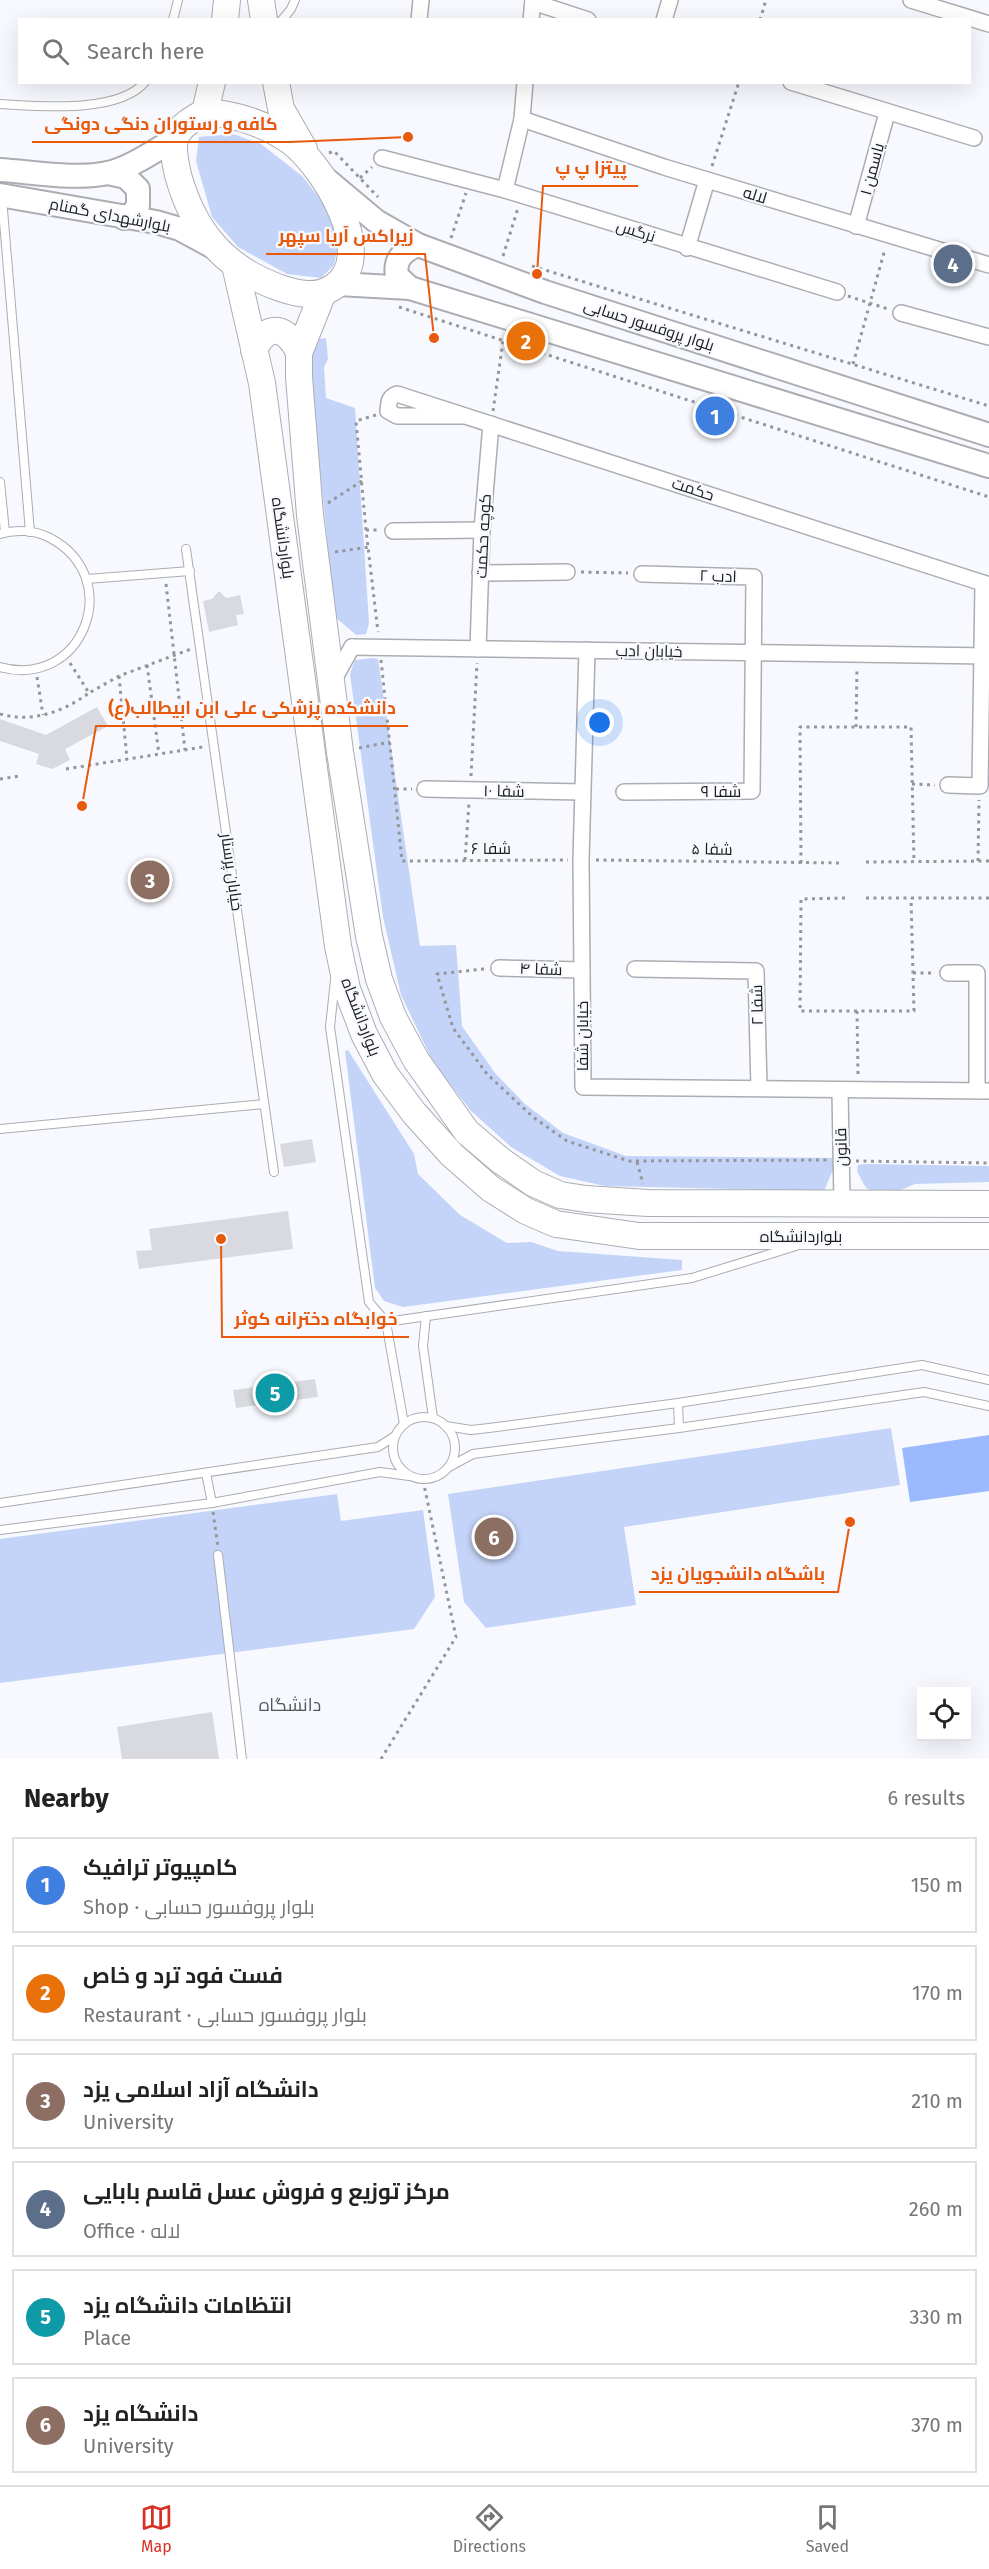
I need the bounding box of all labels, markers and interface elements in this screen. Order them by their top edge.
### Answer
search box [18,18,971,84]
icon: search [39,35,72,68]
text: Search here [87,38,205,65]
callout: کافه و رستوران دنگی دونگی [32,106,290,142]
text: کافه و رستوران دنگی دونگی [44,113,278,135]
street label: یاسمن ۱ [856,140,889,198]
callout: پیتزا پ پ [543,150,638,186]
text: پیتزا پ پ [555,157,627,180]
street label: لاله [741,182,769,208]
street label: بلوارشهدای گمنام [47,194,172,238]
street label: نرگس [614,216,658,247]
callout: زیراکس آریا سپهر [266,218,425,254]
text: زیراکس آریا سپهر [278,225,413,248]
pin: 4 [934,242,972,286]
street label: بلوار پروفسور حسابی [581,295,717,357]
pin: 2 [506,318,546,364]
pin: 1 [696,394,734,438]
street label: حکمت [669,473,717,505]
street label: کوچه حکمت [471,493,497,579]
street label: بلواردانشگاه [268,496,298,580]
street label: ادب ۲ [699,566,737,586]
street label: خیابان ادب [615,641,683,662]
callout: دانشکده پزشکی علی ابن ابیطالب(ع) [96,690,408,726]
text: دانشکده پزشکی علی ابن ابیطالب(ع) [108,697,396,720]
your location [585,708,614,737]
street label: شفا ۱۰ [483,781,525,801]
street label: شفا ۹ [701,782,741,801]
street label: خیابان پرستار [215,831,247,912]
street label: شفا ۶ [471,839,511,858]
street label: شفا ۵ [691,839,733,859]
pin: 3 [130,858,170,902]
street label: شفا ۴ [519,959,563,979]
street label: بلواردانشگاه [337,975,385,1059]
street label: شفا ۲ [747,984,767,1026]
street label: خیابان شفا [573,1001,593,1071]
street label: قانون [831,1128,852,1166]
street label: بلواردانشگاه [760,1227,842,1246]
callout: خوابگاه دخترانه کوثر [222,1301,409,1337]
text: خوابگاه دخترانه کوثر [233,1308,398,1330]
pin: 5 [256,1370,294,1416]
pin: 6 [474,1514,514,1560]
callout: باشگاه دانشجویان یزد [639,1556,838,1592]
text: باشگاه دانشجویان یزد [651,1563,825,1585]
map controls [917,1687,971,1741]
button: locate [917,1687,971,1741]
district label: دانشگاه [259,1694,321,1716]
text: Nearby [24,1783,109,1814]
text: 6 results [888,1786,965,1810]
text: کامپیوتر ترافیک [83,1854,238,1881]
text: 1 [41,1873,50,1897]
text: 150 m [911,1873,963,1897]
text: Shop · بلوار پروفسور حسابی [83,1895,315,1919]
text: فست فود ترد و خاص [83,1962,283,1989]
text: 2 [40,1981,51,2005]
text: 170 m [912,1981,963,2005]
text: Restaurant · بلوار پروفسور حسابی [83,2003,367,2027]
text: دانشگاه آزاد اسلامی یزد [83,2076,319,2103]
text: 3 [40,2089,51,2113]
text: 210 m [911,2089,963,2113]
text: University [83,2110,174,2134]
text: مرکز توزیع و فروش عسل قاسم بابایی [83,2178,450,2205]
text: 4 [40,2197,51,2221]
text: 260 m [909,2197,963,2221]
text: Office · لاله [83,2219,180,2243]
text: انتظامات دانشگاه یزد [83,2292,292,2319]
text: 5 [40,2305,51,2329]
text: 330 m [909,2305,963,2329]
text: Place [83,2326,131,2350]
text: دانشگاه یزد [83,2400,199,2427]
text: 6 [40,2413,51,2437]
text: 370 m [911,2413,963,2437]
text: University [83,2434,174,2458]
tab: Map [140,2501,173,2556]
tab: Directions [453,2501,526,2556]
tab: Saved [806,2501,849,2556]

